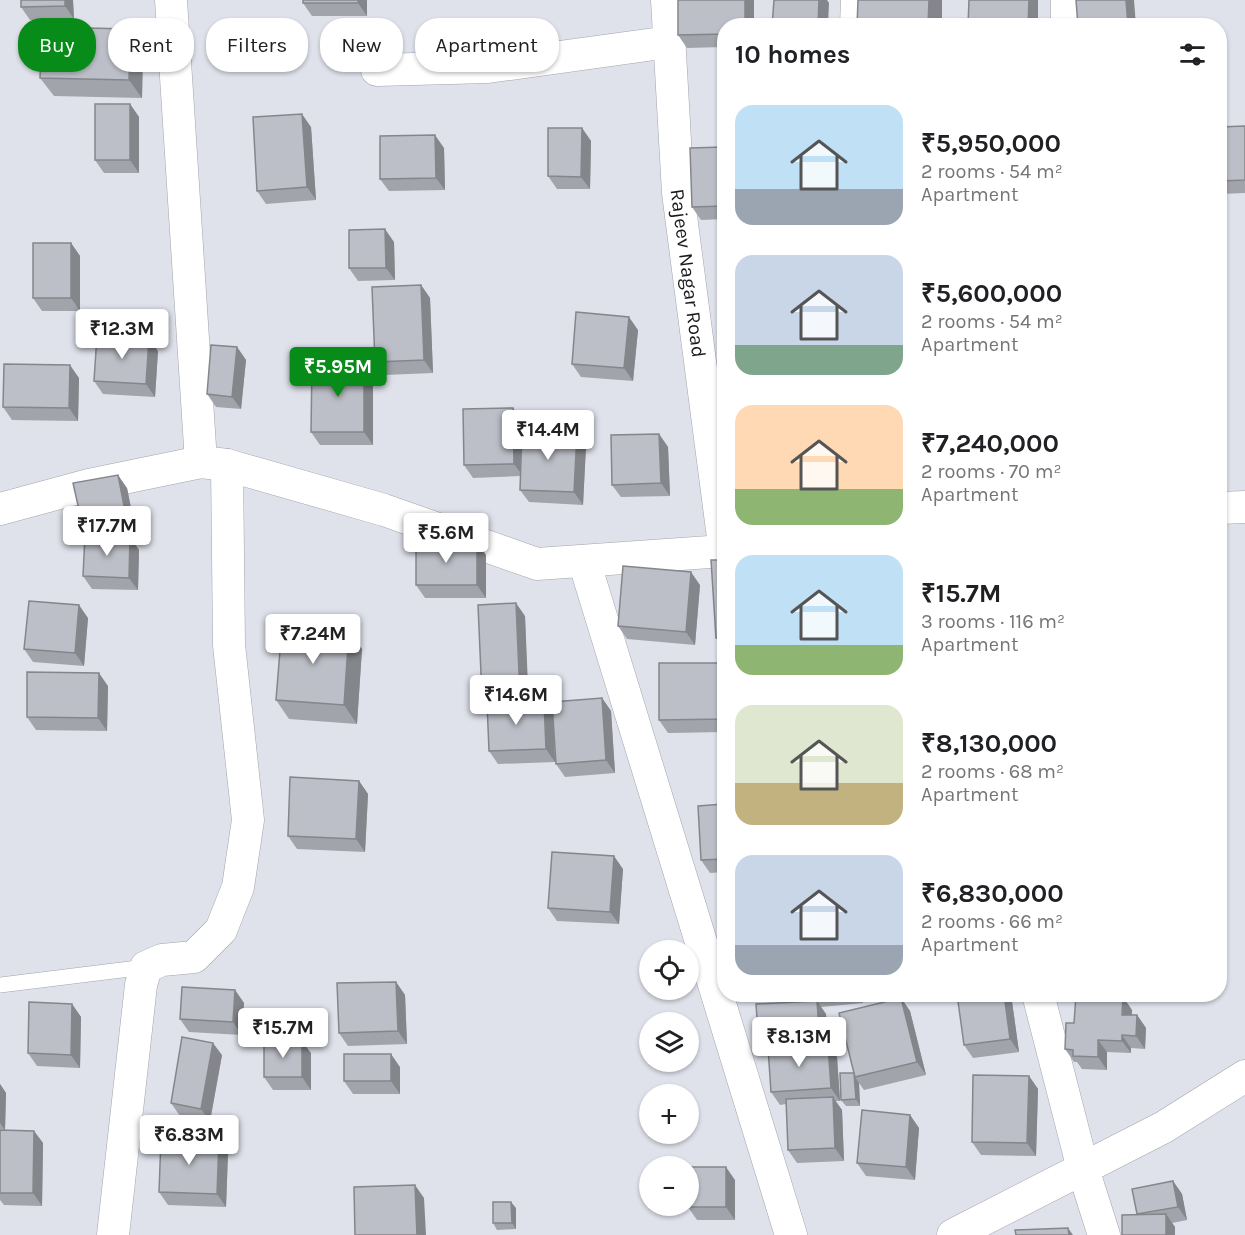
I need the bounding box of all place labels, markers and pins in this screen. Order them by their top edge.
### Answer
pin: ₹12.3M [73,309,171,360]
pin: ₹5.95M [289,347,387,398]
pin: ₹14.4M [499,410,597,461]
pin: ₹17.7M [58,506,156,557]
pin: ₹5.6M [404,513,488,564]
pin: ₹7.24M [264,614,362,665]
pin: ₹14.6M [467,675,565,726]
pin: ₹15.7M [234,1008,332,1059]
pin: ₹8.13M [750,1017,848,1068]
pin: ₹6.83M [140,1115,238,1166]

